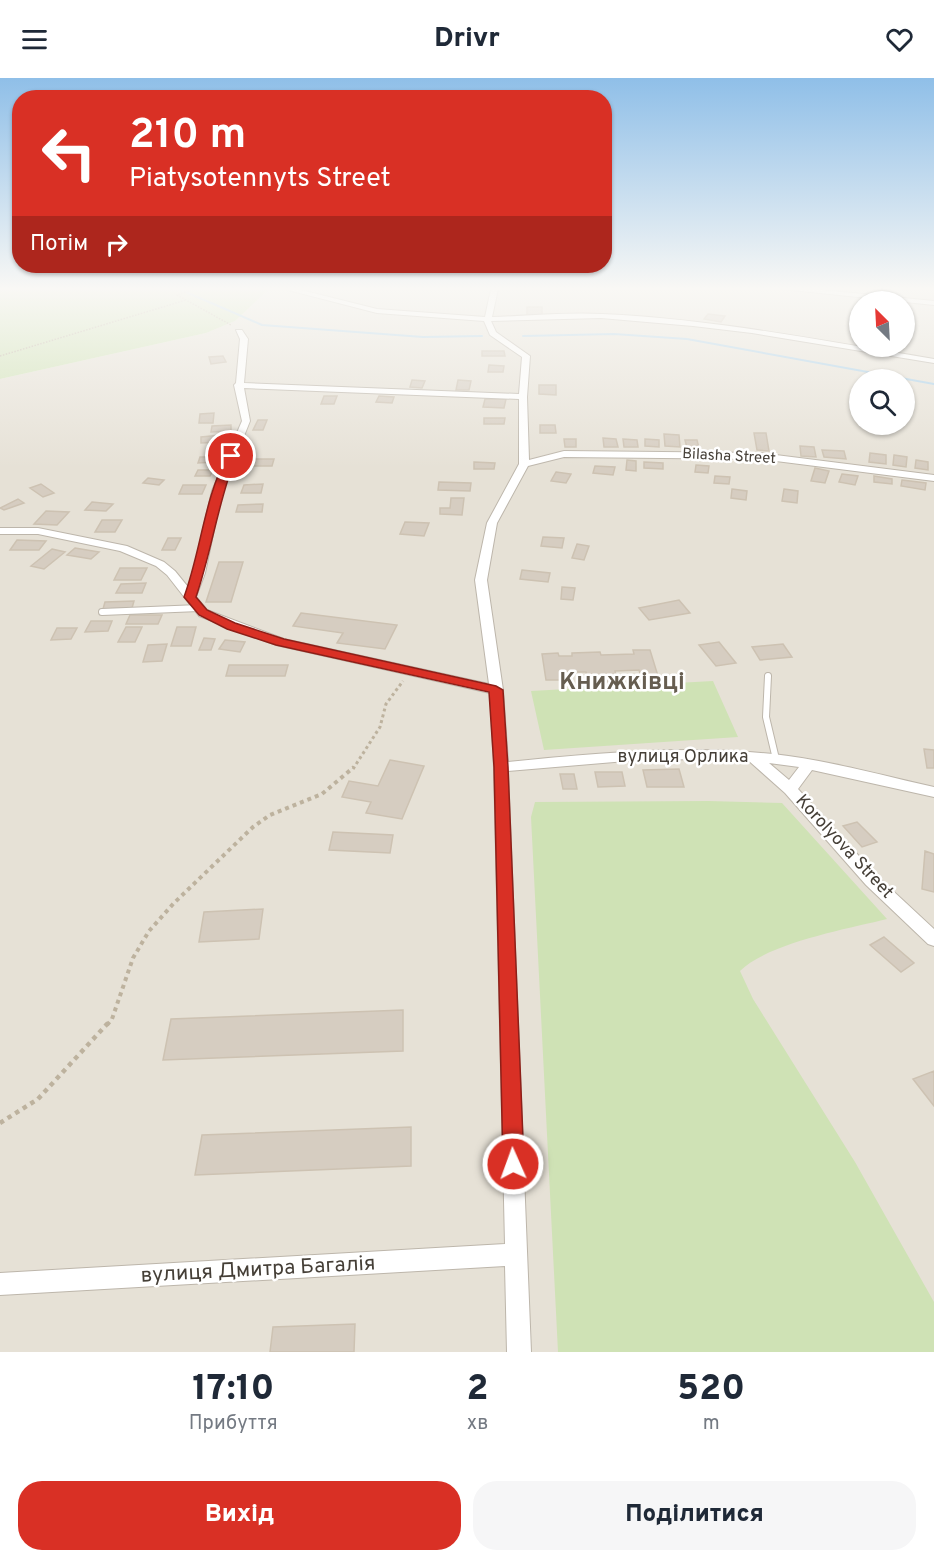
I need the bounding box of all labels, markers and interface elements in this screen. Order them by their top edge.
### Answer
text: Drivr [434,22,500,56]
icon: menu [18,23,51,56]
icon: heart [883,23,916,56]
text: 210 m [129,110,246,163]
icon: left [30,114,108,192]
text: Piatysotennyts Street [129,162,391,196]
icon: right [100,228,133,261]
text: Потім [30,231,88,258]
north arrow [849,291,915,357]
map controls [849,291,915,435]
button: search [849,369,915,435]
pin [205,430,256,481]
icon: arrive [214,439,247,472]
street label: Bilasha Street [682,445,776,469]
district label: Книжківці [559,668,685,698]
street label: вулиця Орлика [617,746,749,769]
street label: Korolyova Street [790,790,898,904]
position arrow [481,1132,545,1196]
street label: вулиця Дмитра Багалія [140,1250,376,1290]
text: 17:10 [192,1367,274,1413]
text: 2 [467,1367,489,1413]
text: 520 [677,1367,745,1413]
text: Прибуття [189,1411,278,1437]
text: хв [467,1411,488,1437]
text: m [703,1411,720,1437]
button: Вихід [18,1481,461,1550]
button: Поділитися [473,1481,916,1550]

